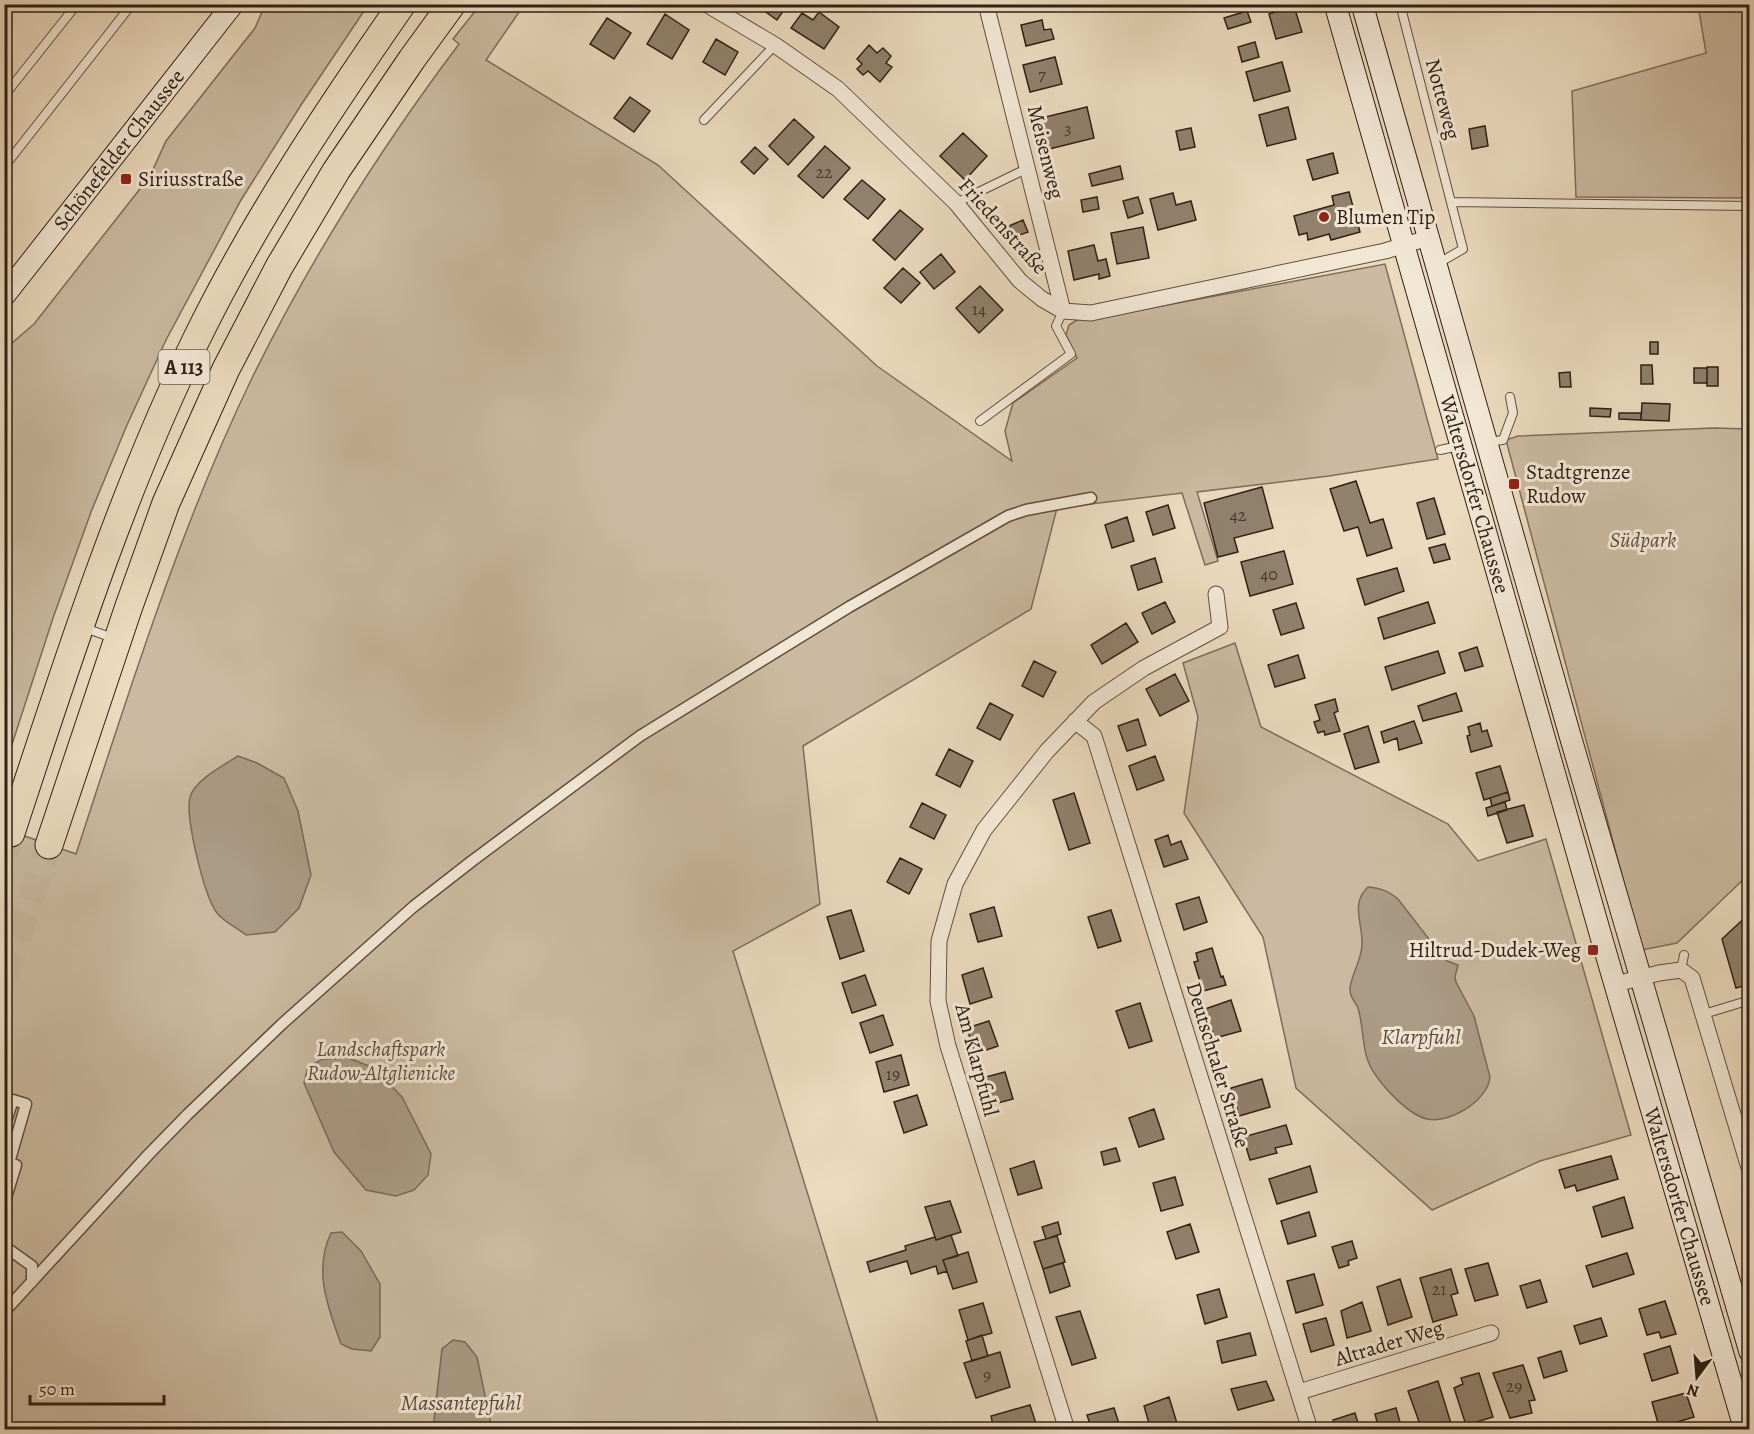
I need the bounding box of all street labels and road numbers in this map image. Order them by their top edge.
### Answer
street label: Notteweg [1419,55,1467,143]
street label: Schönefelder Chaussee [47,63,191,236]
street label: Meisenweg [1021,102,1071,202]
street label: Friedenstraße [952,172,1054,280]
road number: A 113 [158,350,210,384]
street label: Waltersdorfer Chaussee [1433,391,1516,597]
street label: Deutschtaler Straße [1179,979,1257,1151]
street label: Am Klarpfuhl [948,1000,1005,1119]
street label: Waltersdorfer Chaussee [1637,1103,1722,1309]
street label: Altrader Weg [1330,1313,1447,1373]

